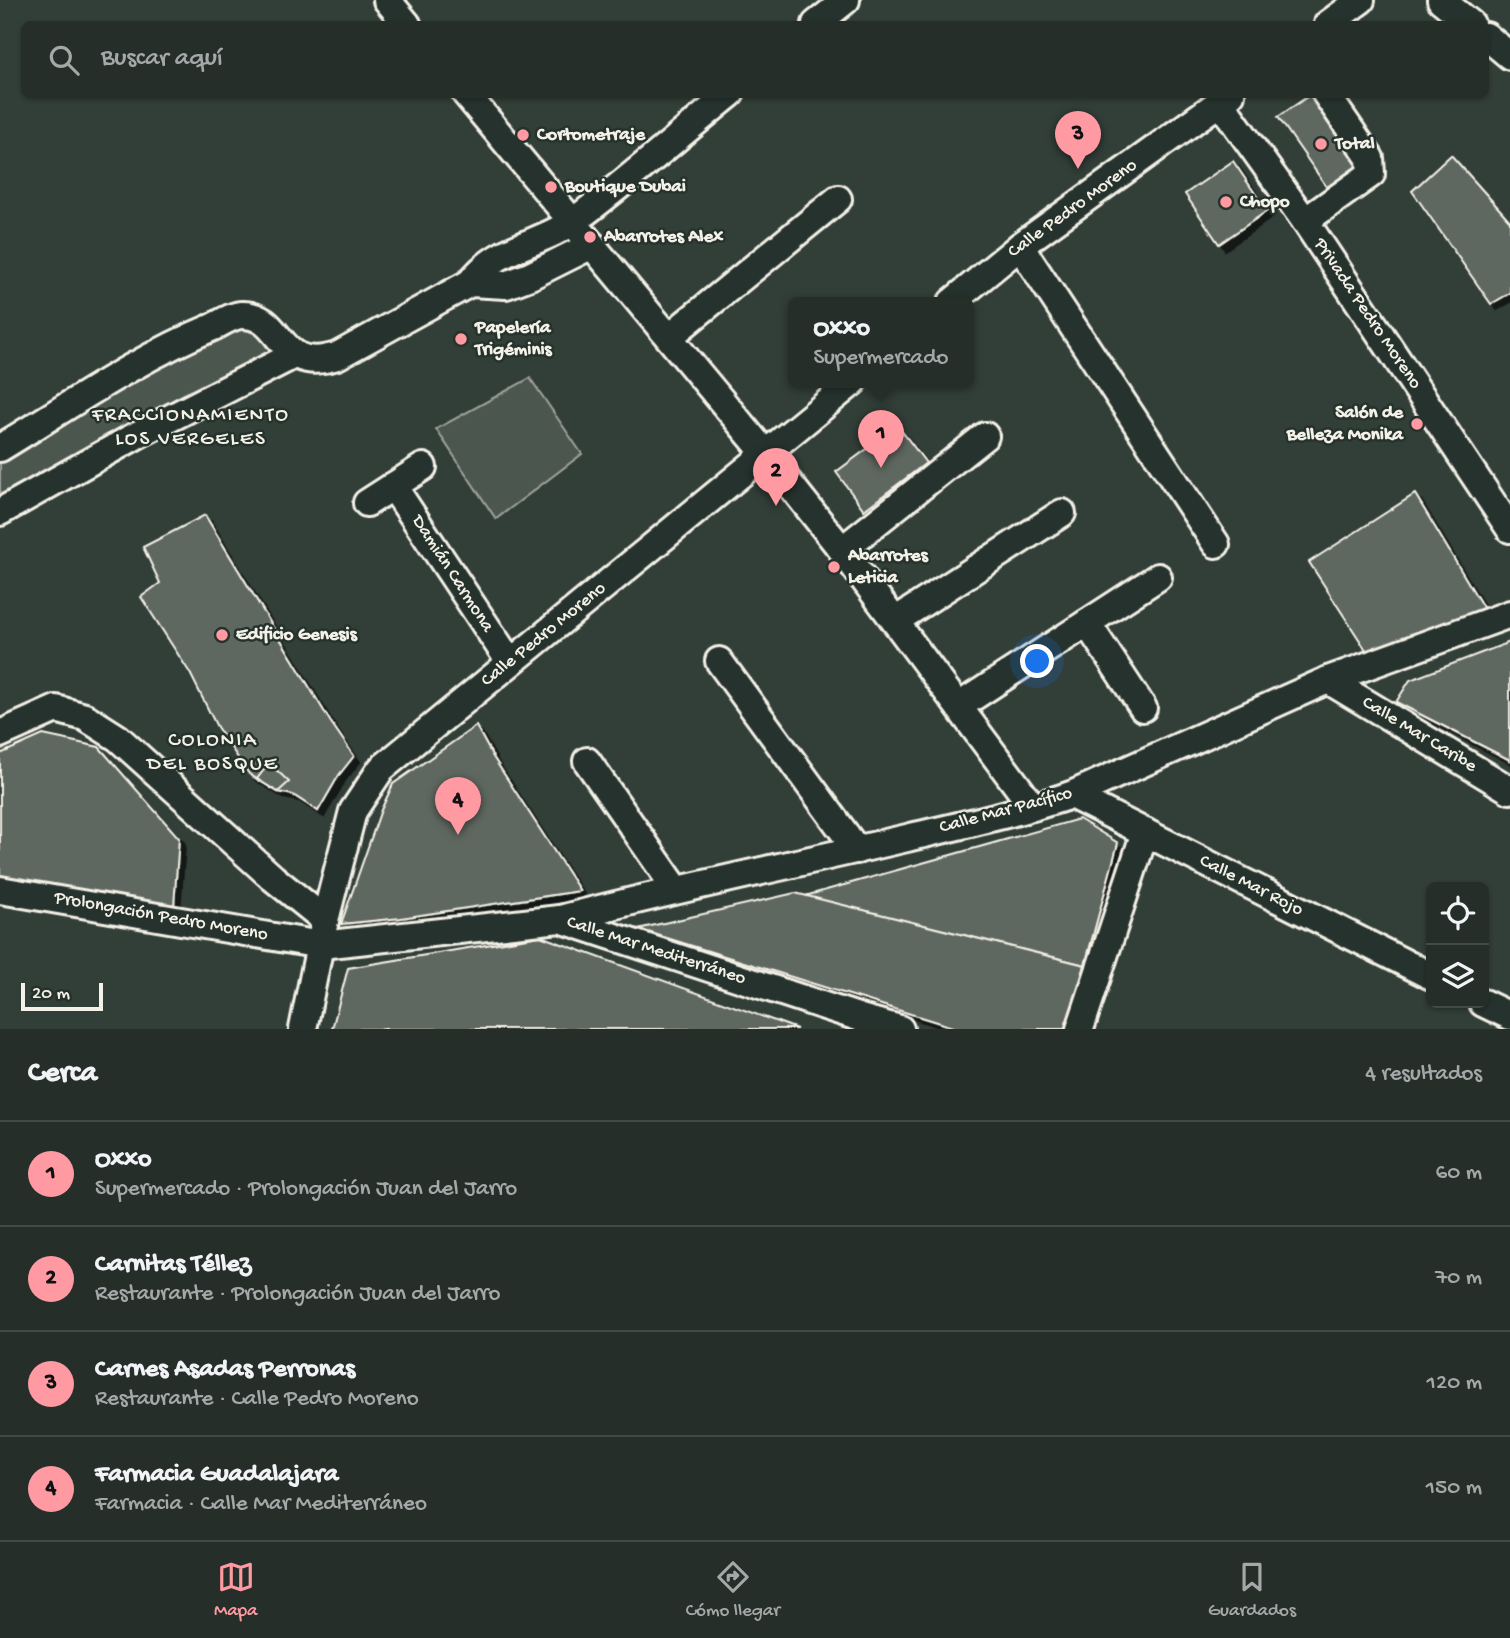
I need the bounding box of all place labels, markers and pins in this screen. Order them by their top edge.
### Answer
pin: 3 [1055,111,1101,169]
place label: Cortometraje [536,124,646,147]
marker: Cortometraje [515,127,531,143]
place label: Total [1333,133,1375,156]
marker: Total [1313,136,1329,152]
place label: Boutique Dubai [564,176,686,199]
marker: Boutique Dubai [543,179,559,195]
place label: Chopo [1239,191,1290,214]
marker: Chopo [1218,194,1234,210]
place label: Abarrotes Alex [603,226,724,249]
marker: Abarrotes Alex [582,229,598,245]
place label: Papelería Trigéminis [473,317,553,362]
marker: Papelería Trigéminis [453,331,469,347]
place label: Salón de Belleza Monika [1286,402,1404,447]
pin: 1 [858,410,904,468]
marker: Salón de Belleza Monika [1409,416,1425,432]
pin: 2 [753,448,799,506]
place label: Abarrotes Leticia [847,545,929,590]
marker: Abarrotes Leticia [826,559,842,575]
place label: Edificio Genesis [236,624,358,647]
marker: Edificio Genesis [214,627,230,643]
pin: 4 [435,777,481,835]

